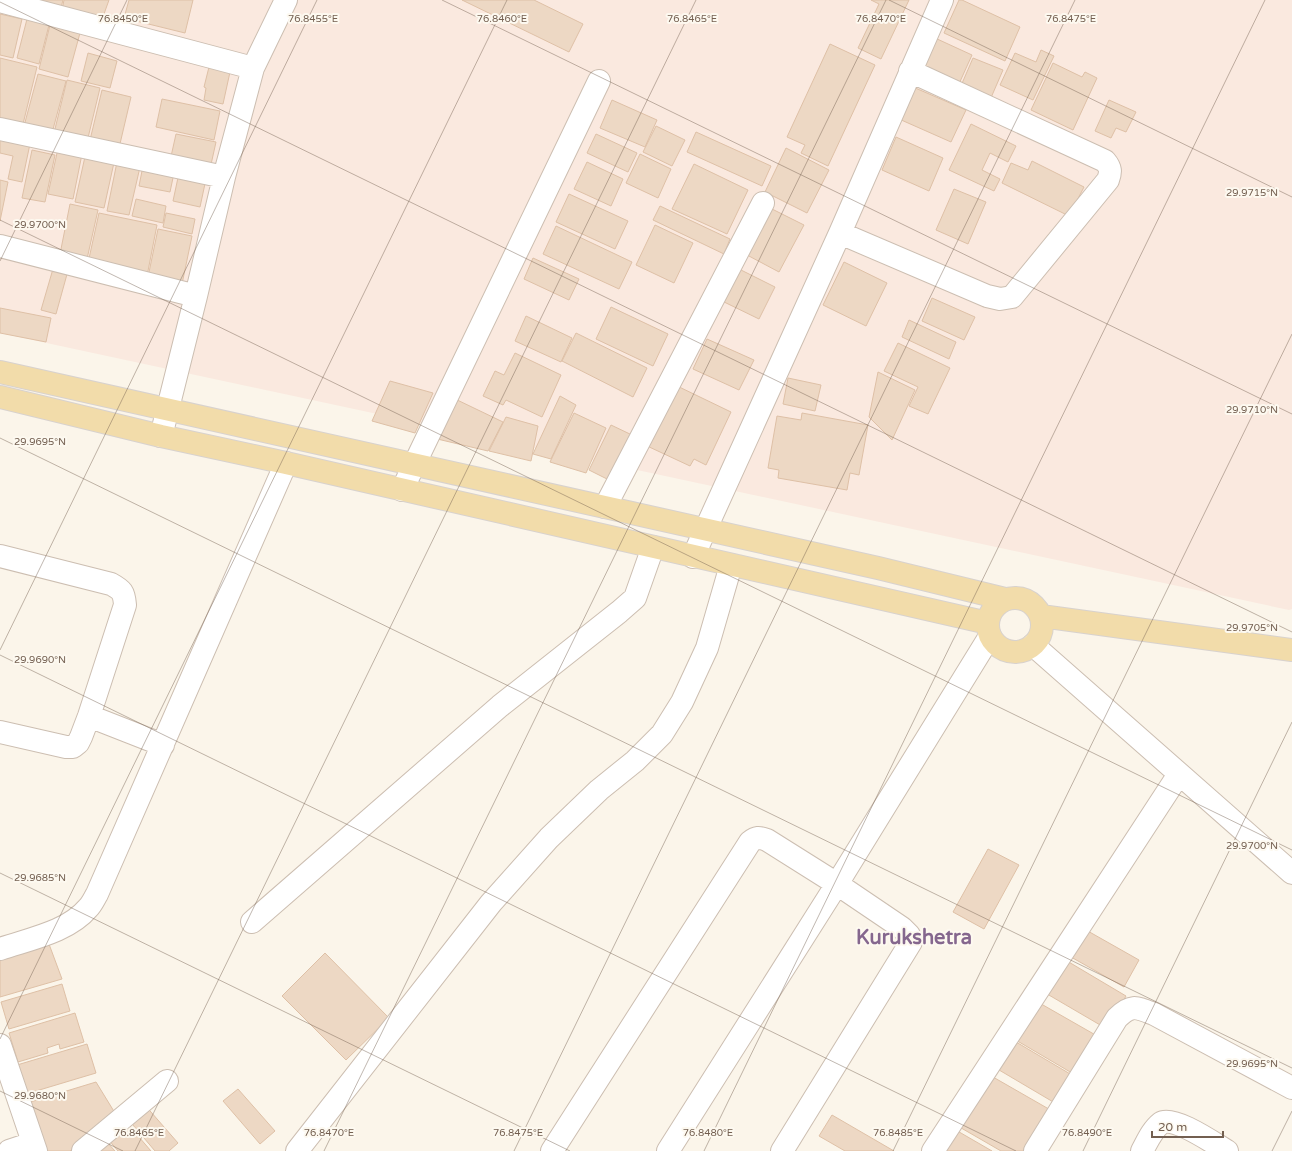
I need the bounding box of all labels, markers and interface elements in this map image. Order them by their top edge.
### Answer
text: 76.8450°E [98,13,148,25]
text: 76.8455°E [288,13,338,25]
text: 76.8460°E [477,13,527,25]
text: 76.8465°E [667,13,717,25]
text: 76.8470°E [856,13,906,25]
text: 76.8475°E [1046,13,1096,25]
text: 29.9715°N [1226,187,1278,199]
text: 29.9700°N [14,219,66,231]
text: 29.9710°N [1226,404,1278,416]
text: 29.9695°N [14,436,66,448]
text: 29.9705°N [1226,622,1278,634]
text: 29.9690°N [14,654,66,666]
text: 29.9700°N [1226,840,1278,852]
text: 29.9685°N [14,872,66,884]
district label: Kurukshetra [856,926,972,950]
text: 29.9695°N [1226,1058,1278,1070]
text: 29.9680°N [14,1090,66,1102]
scale bar [1152,1113,1223,1139]
text: 20 m [1158,1120,1187,1134]
text: 76.8465°E [114,1127,164,1139]
text: 76.8470°E [304,1127,354,1139]
text: 76.8475°E [493,1127,543,1139]
text: 76.8480°E [683,1127,733,1139]
text: 76.8485°E [873,1127,923,1139]
text: 76.8490°E [1062,1127,1112,1139]

